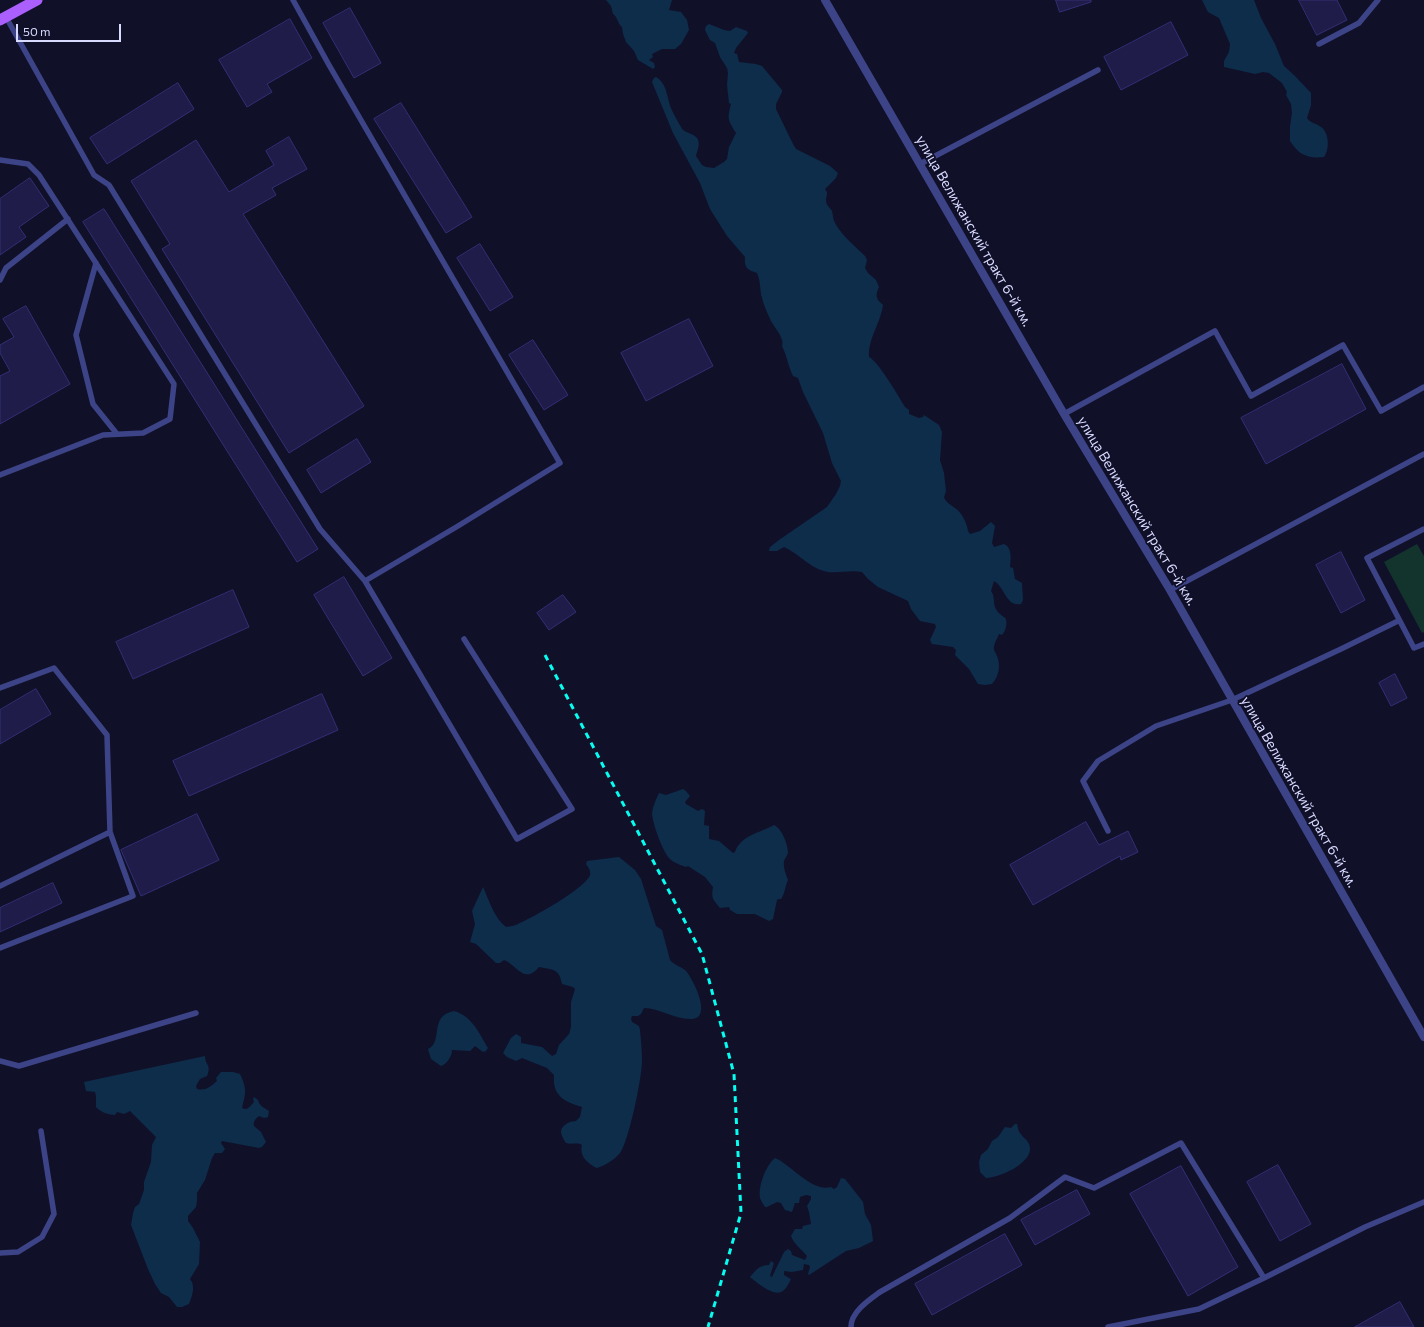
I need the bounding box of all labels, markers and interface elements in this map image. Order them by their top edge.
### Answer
scale bar [18,16,123,42]
text: 50 m [23,24,51,38]
street label: улица Велижанский тракт 6-й км. [912,133,1036,329]
street label: улица Велижанский тракт 6-й км. [1074,413,1200,609]
street label: улица Велижанский тракт 6-й км. [1237,694,1361,890]

